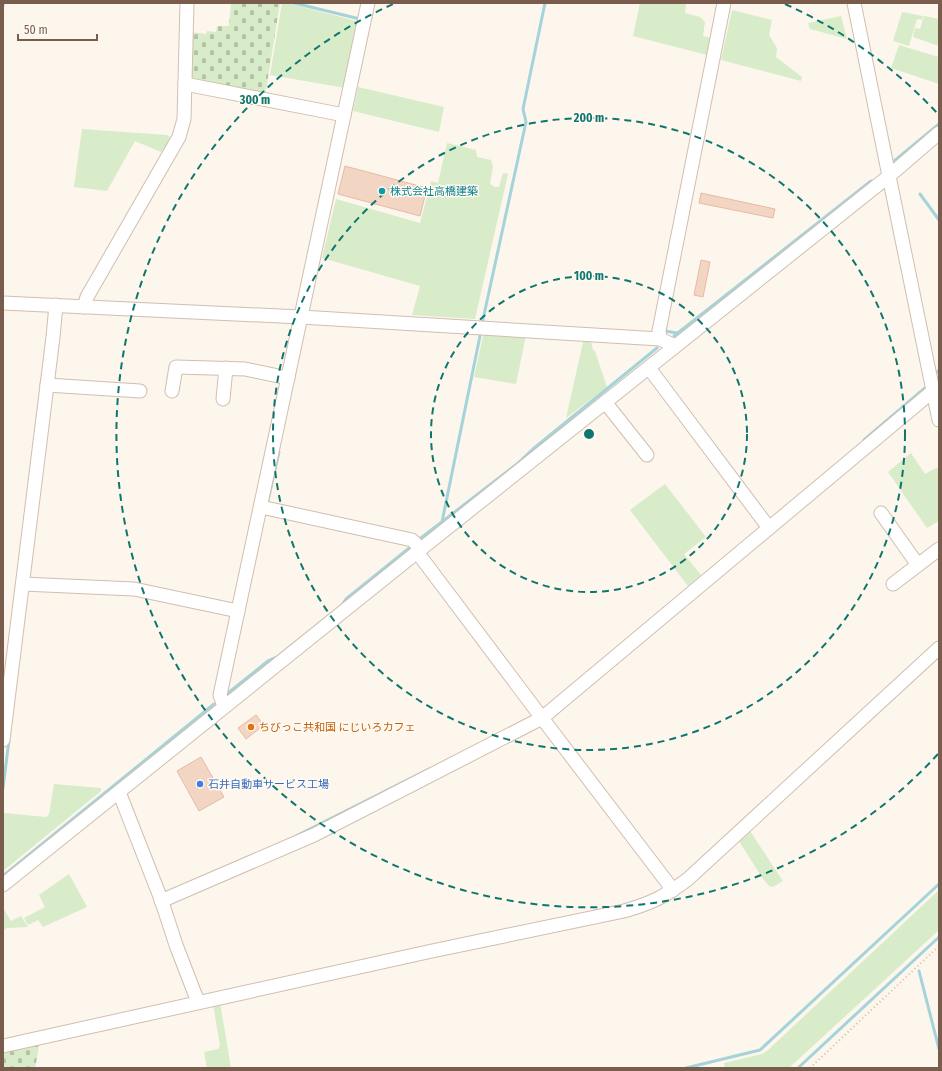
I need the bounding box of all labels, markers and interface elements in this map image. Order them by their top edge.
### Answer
scale bar [18,16,97,42]
text: 50 m [24,23,48,37]
text: 300 m [239,93,270,107]
text: 200 m [573,111,604,125]
place label: 株式会社高橋建築 [390,185,478,198]
marker: 株式会社高橋建築 [377,186,387,196]
text: 100 m [574,269,604,283]
centre of rings [582,427,596,441]
place label: ちびっこ共和国 にじいろカフェ [259,721,416,734]
marker: ちびっこ共和国 にじいろカフェ [246,722,256,732]
place label: 石井自動車サービス工場 [208,778,329,791]
marker: 石井自動車サービス工場 [195,779,205,789]

